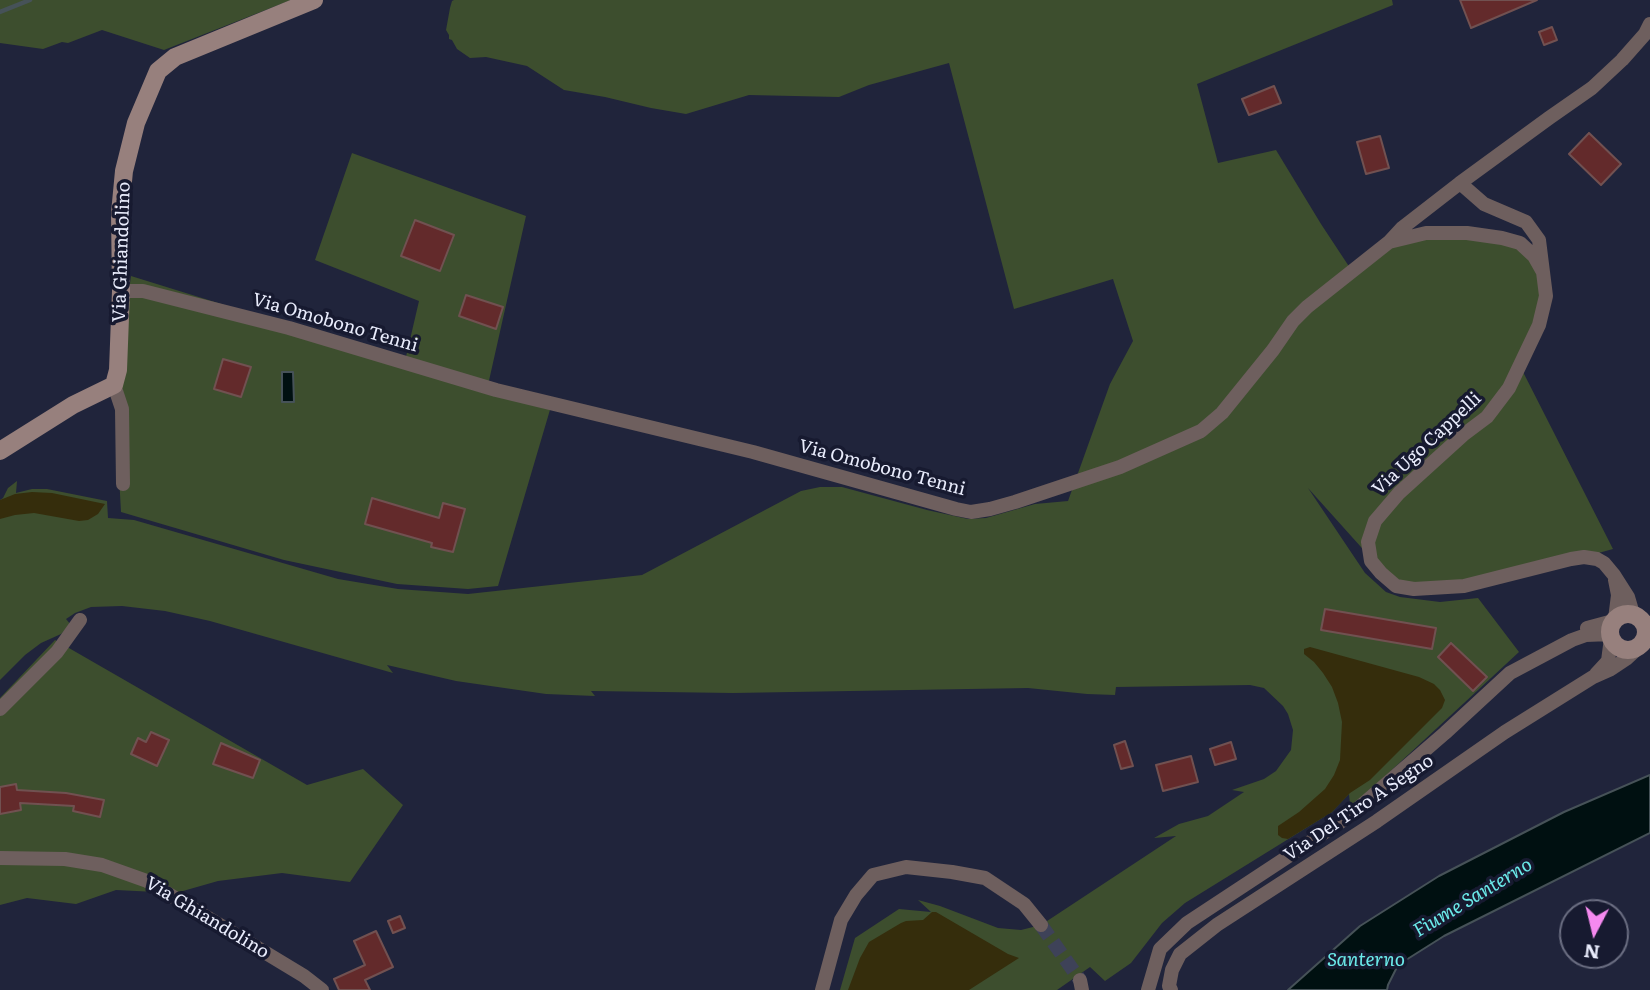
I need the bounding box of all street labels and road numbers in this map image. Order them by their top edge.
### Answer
street label: Via Ghiandolino [109,181,135,323]
street label: Via Omobono Tenni [250,289,420,357]
street label: Via Ugo Cappelli [1368,388,1486,500]
street label: Via Omobono Tenni [796,435,968,501]
street label: Via Del Tiro A Segno [1280,750,1438,866]
street label: Via Ghiandolino [141,873,273,963]

